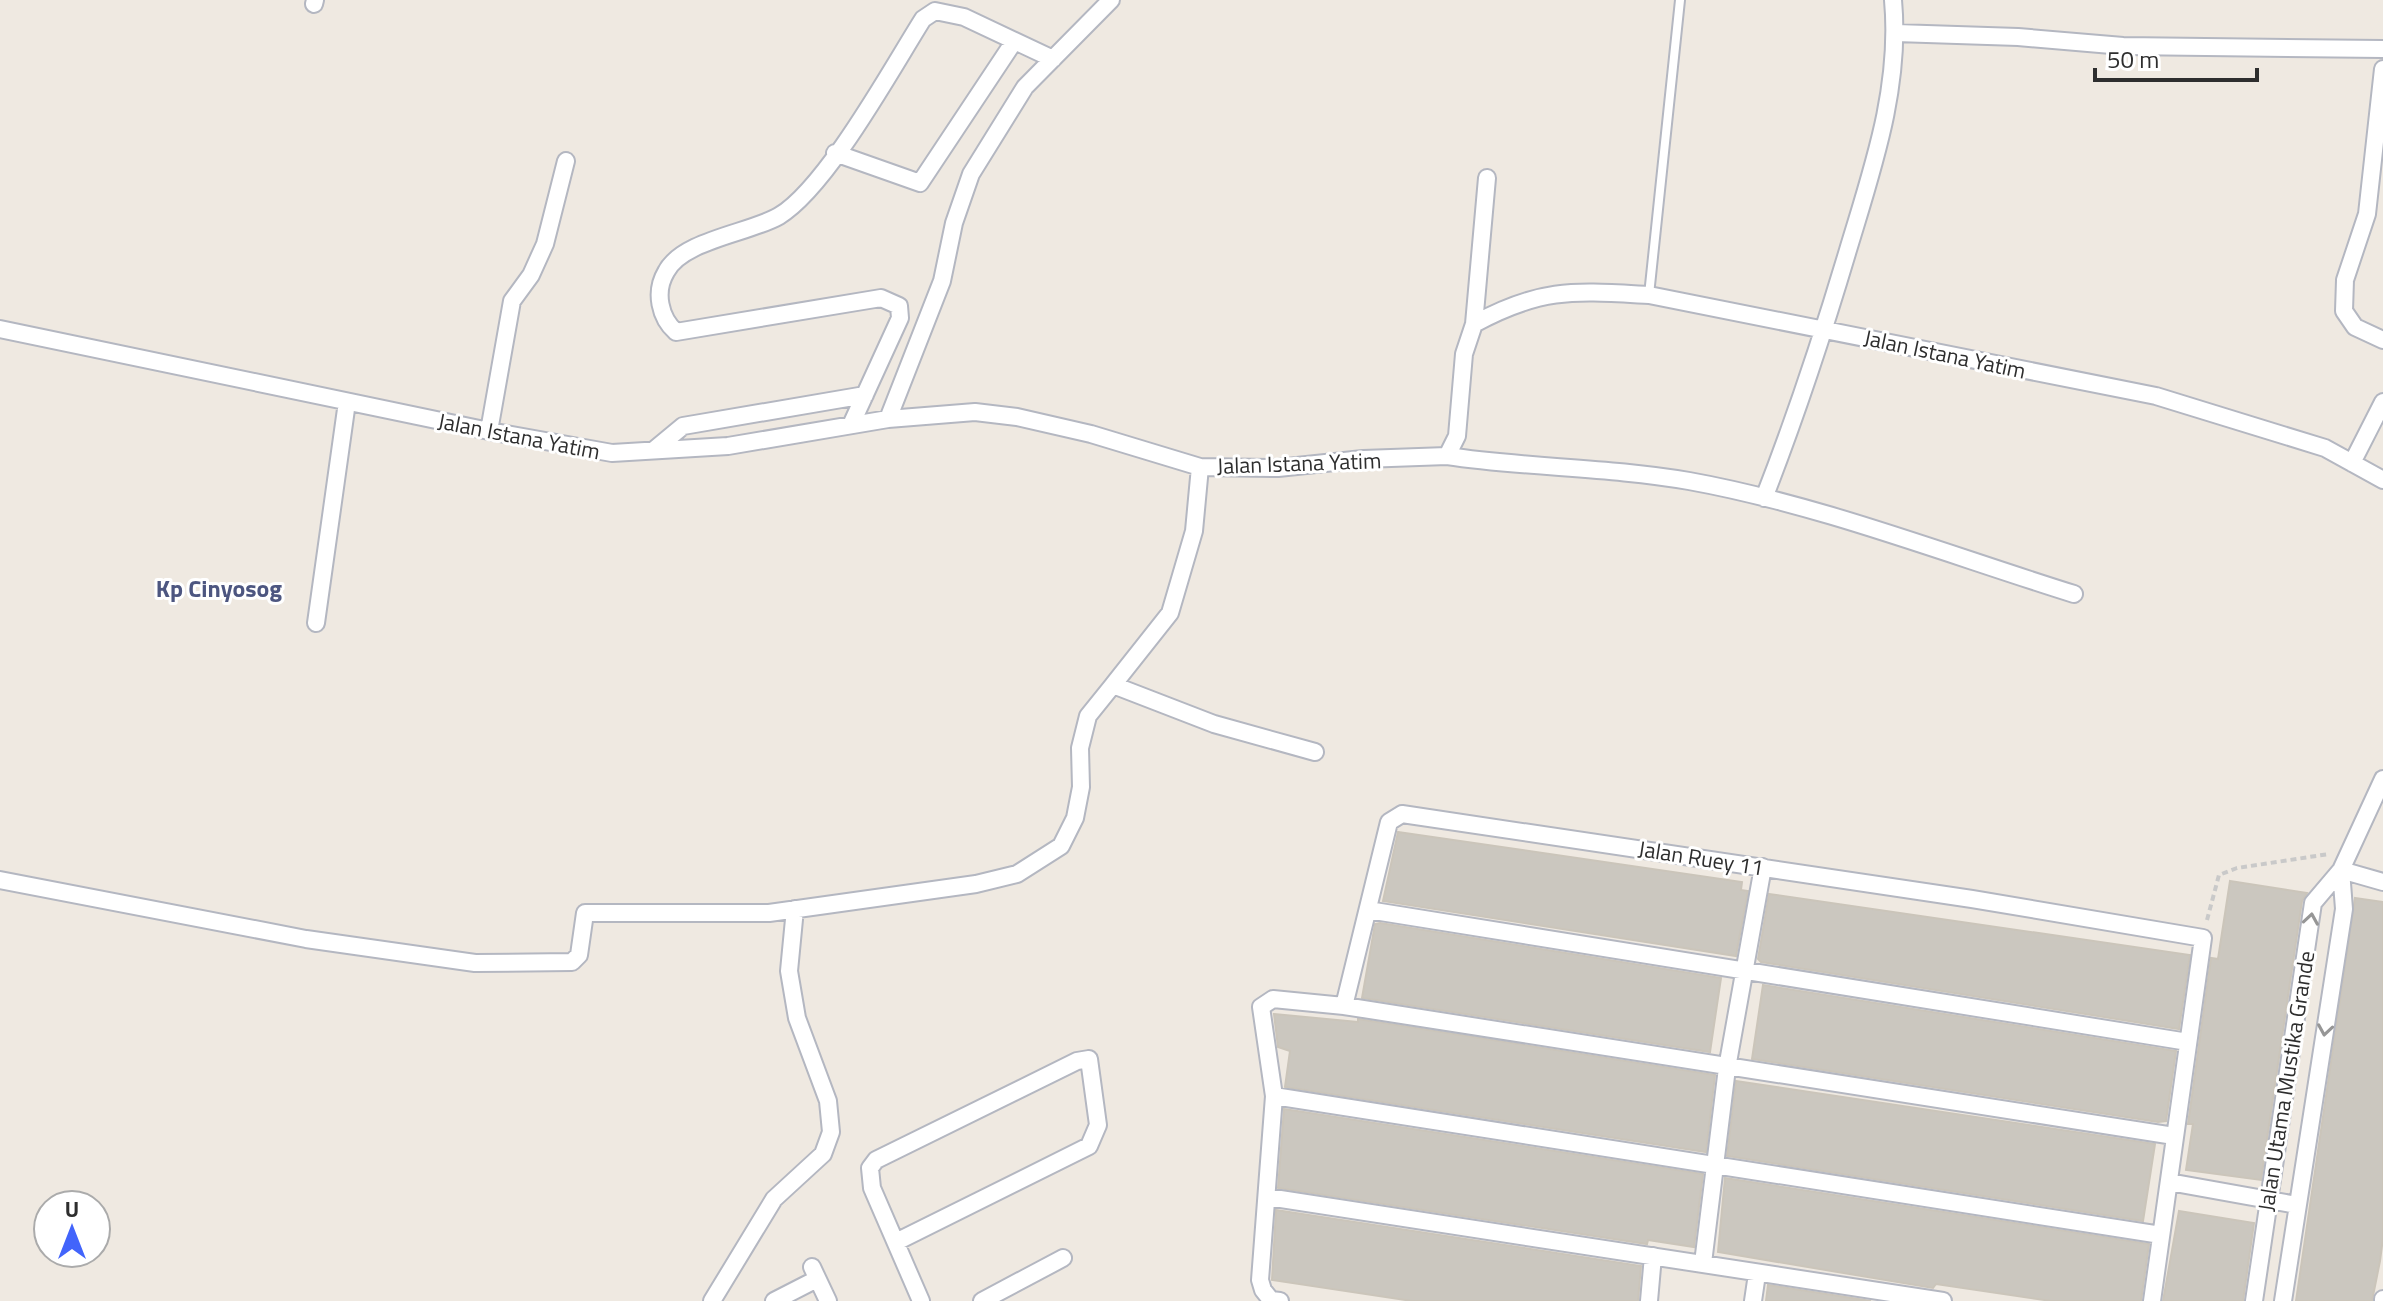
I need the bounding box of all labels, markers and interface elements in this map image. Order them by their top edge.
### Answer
scale bar [2095,32,2257,82]
text: 50 m [2107,41,2159,77]
street label: Jalan Istana Yatim [1861,320,2029,388]
street label: Jalan Istana Yatim [435,404,603,468]
street label: Jalan Istana Yatim [1216,443,1382,483]
district label: Kp Cinyosog [156,570,282,606]
street label: Jalan Ruey 11 [1636,831,1766,885]
one-way arrow [2302,912,2319,926]
street label: Jalan Utama Mustika Grande [2249,948,2323,1214]
one-way arrow [2317,1023,2334,1037]
north arrow [32,1189,112,1269]
text: U [65,1192,79,1226]

